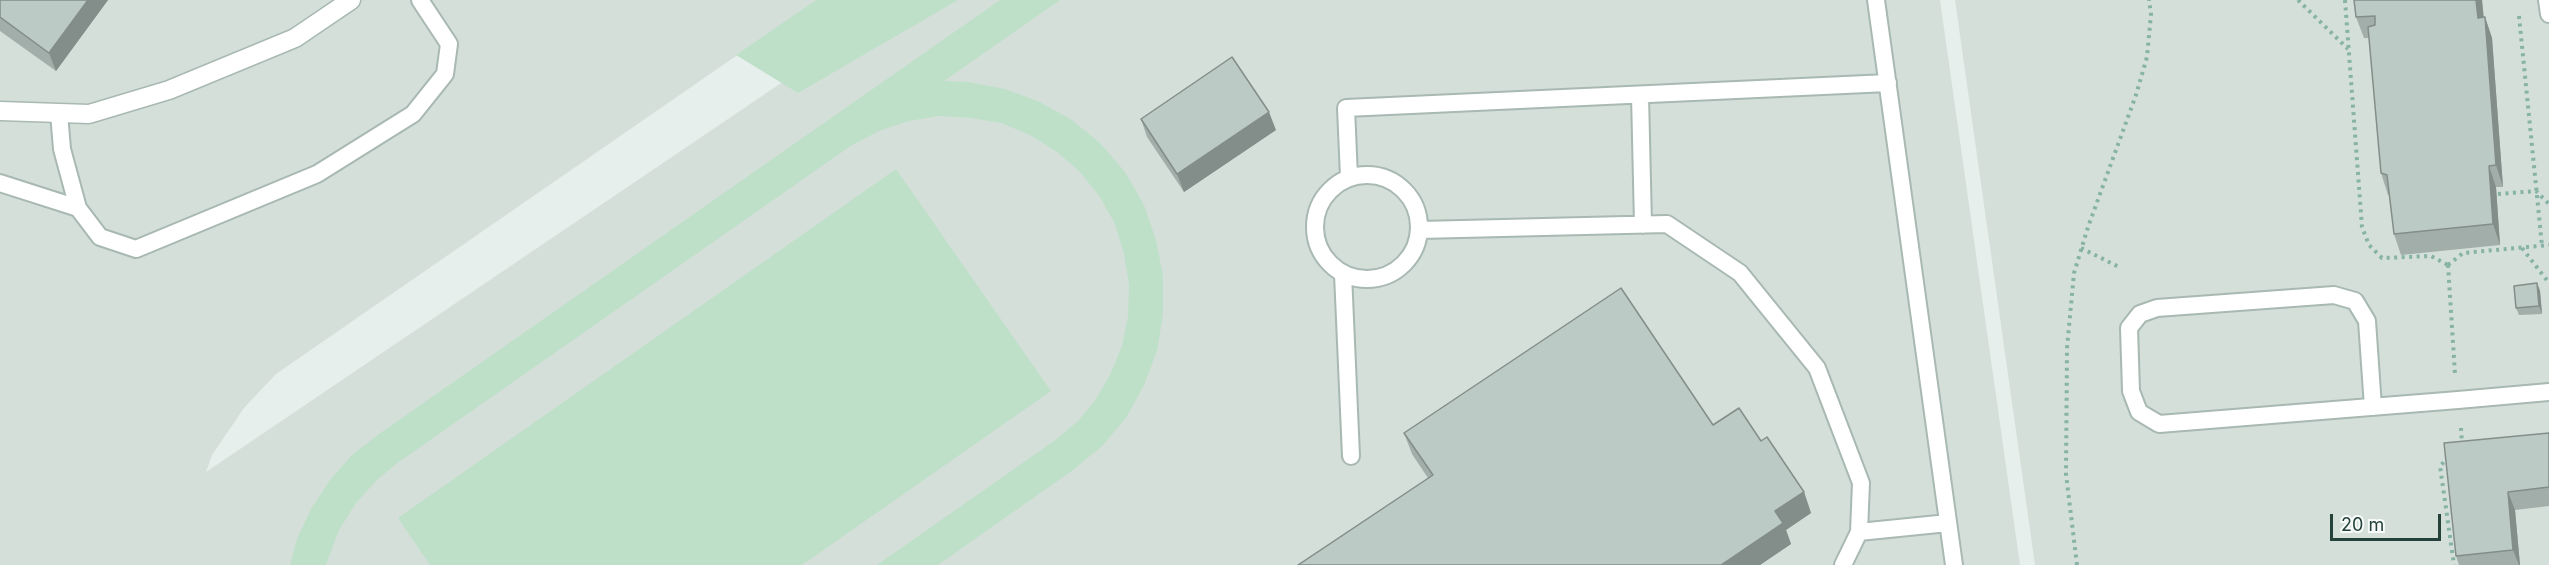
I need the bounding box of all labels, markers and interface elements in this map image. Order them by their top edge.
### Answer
scale bar [2333,502,2444,540]
text: 20 m [2341,514,2384,535]

